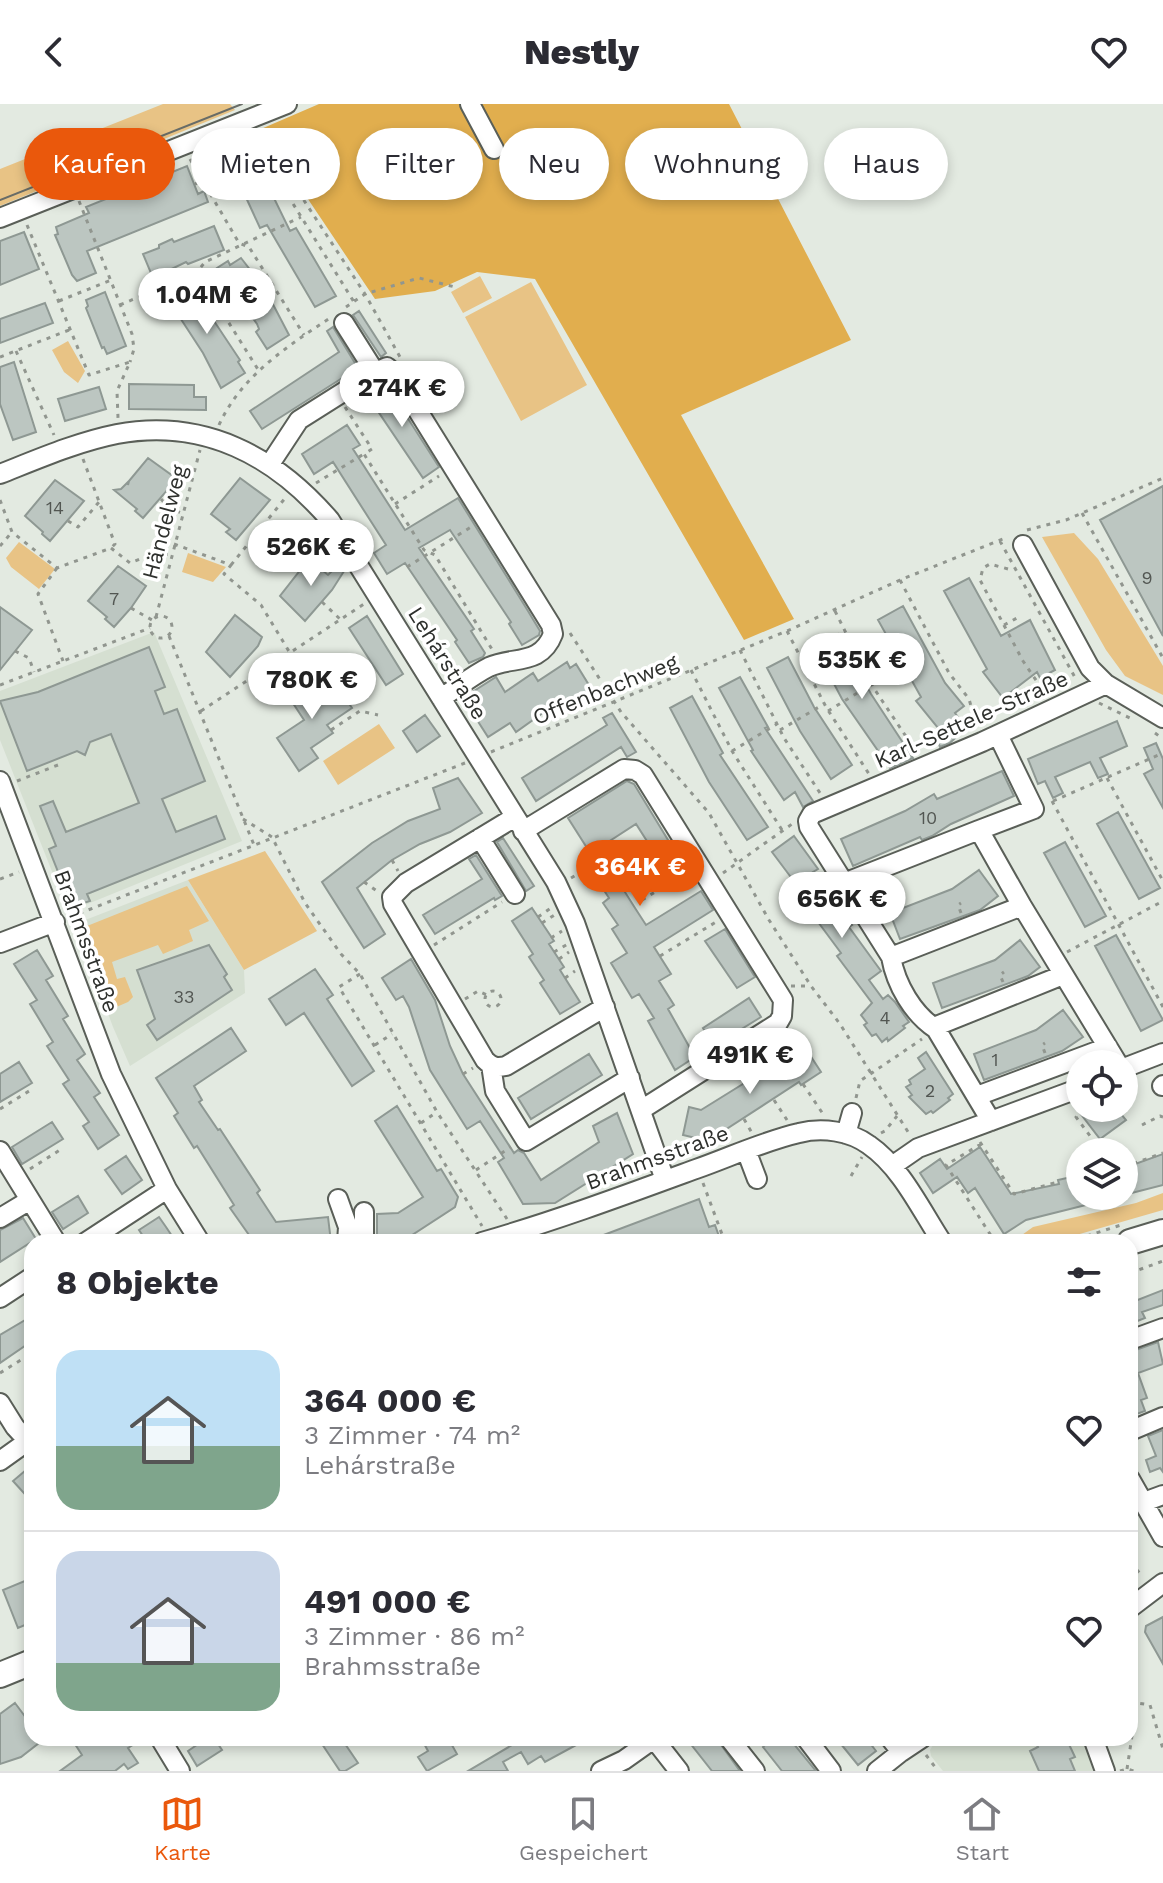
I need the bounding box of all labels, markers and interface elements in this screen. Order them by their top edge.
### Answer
icon: back [32,30,76,74]
icon: heart [1087,30,1131,74]
text: Nestly [524,31,639,73]
chip: Kaufen [24,128,175,200]
chip: Mieten [191,128,340,200]
chip: Filter [356,128,483,200]
chip: Neu [499,128,609,200]
chip: Wohnung [625,128,808,200]
chip: Haus [824,128,948,200]
pin: 1.04M € [133,268,281,336]
text: 1.04M € [156,279,258,309]
pin: 274K € [337,361,467,429]
text: 274K € [358,372,447,402]
street label: Händelweg [137,462,192,582]
house number: 14 [46,497,64,518]
pin: 526K € [246,520,376,588]
text: 526K € [266,531,356,561]
house number: 9 [1141,567,1153,588]
house number: 7 [109,588,119,609]
street label: Lehárstraße [403,602,492,724]
pin: 535K € [797,633,927,701]
text: 535K € [817,644,907,674]
street label: Offenbachweg [529,649,682,730]
pin: 780K € [247,653,377,721]
text: 780K € [266,664,358,694]
street label: Karl-Settele-Straße [871,666,1072,773]
house number: 10 [919,807,937,828]
pin: 364K € [575,840,705,908]
text: 364K € [594,851,686,881]
street label: Brahmsstraße [49,866,124,1016]
pin: 656K € [777,872,907,940]
text: 656K € [797,883,887,913]
house number: 33 [174,986,195,1007]
house number: 4 [880,1007,891,1028]
pin: 491K € [685,1028,815,1096]
text: 491K € [706,1039,794,1069]
house number: 1 [991,1049,999,1070]
map controls [1066,1050,1138,1210]
button: locate [1066,1050,1138,1122]
house number: 2 [925,1080,935,1101]
street label: Brahmsstraße [582,1120,732,1195]
button: layers [1066,1138,1138,1210]
icon: filters [1062,1260,1106,1304]
text: 8 Objekte [56,1262,219,1302]
text: 364 000 € [304,1380,476,1420]
icon: home [120,1382,216,1478]
icon: heart [1062,1408,1106,1452]
text: 3 Zimmer · 74 m² [304,1420,520,1450]
text: Lehárstraße [304,1450,456,1480]
text: 491 000 € [304,1581,471,1621]
icon: home [120,1583,216,1679]
icon: heart [1062,1609,1106,1653]
text: 3 Zimmer · 86 m² [304,1621,524,1651]
text: Brahmsstraße [304,1651,481,1681]
tab: Karte [154,1792,211,1865]
tab: Gespeichert [519,1792,648,1865]
tab: Start [956,1792,1009,1865]

